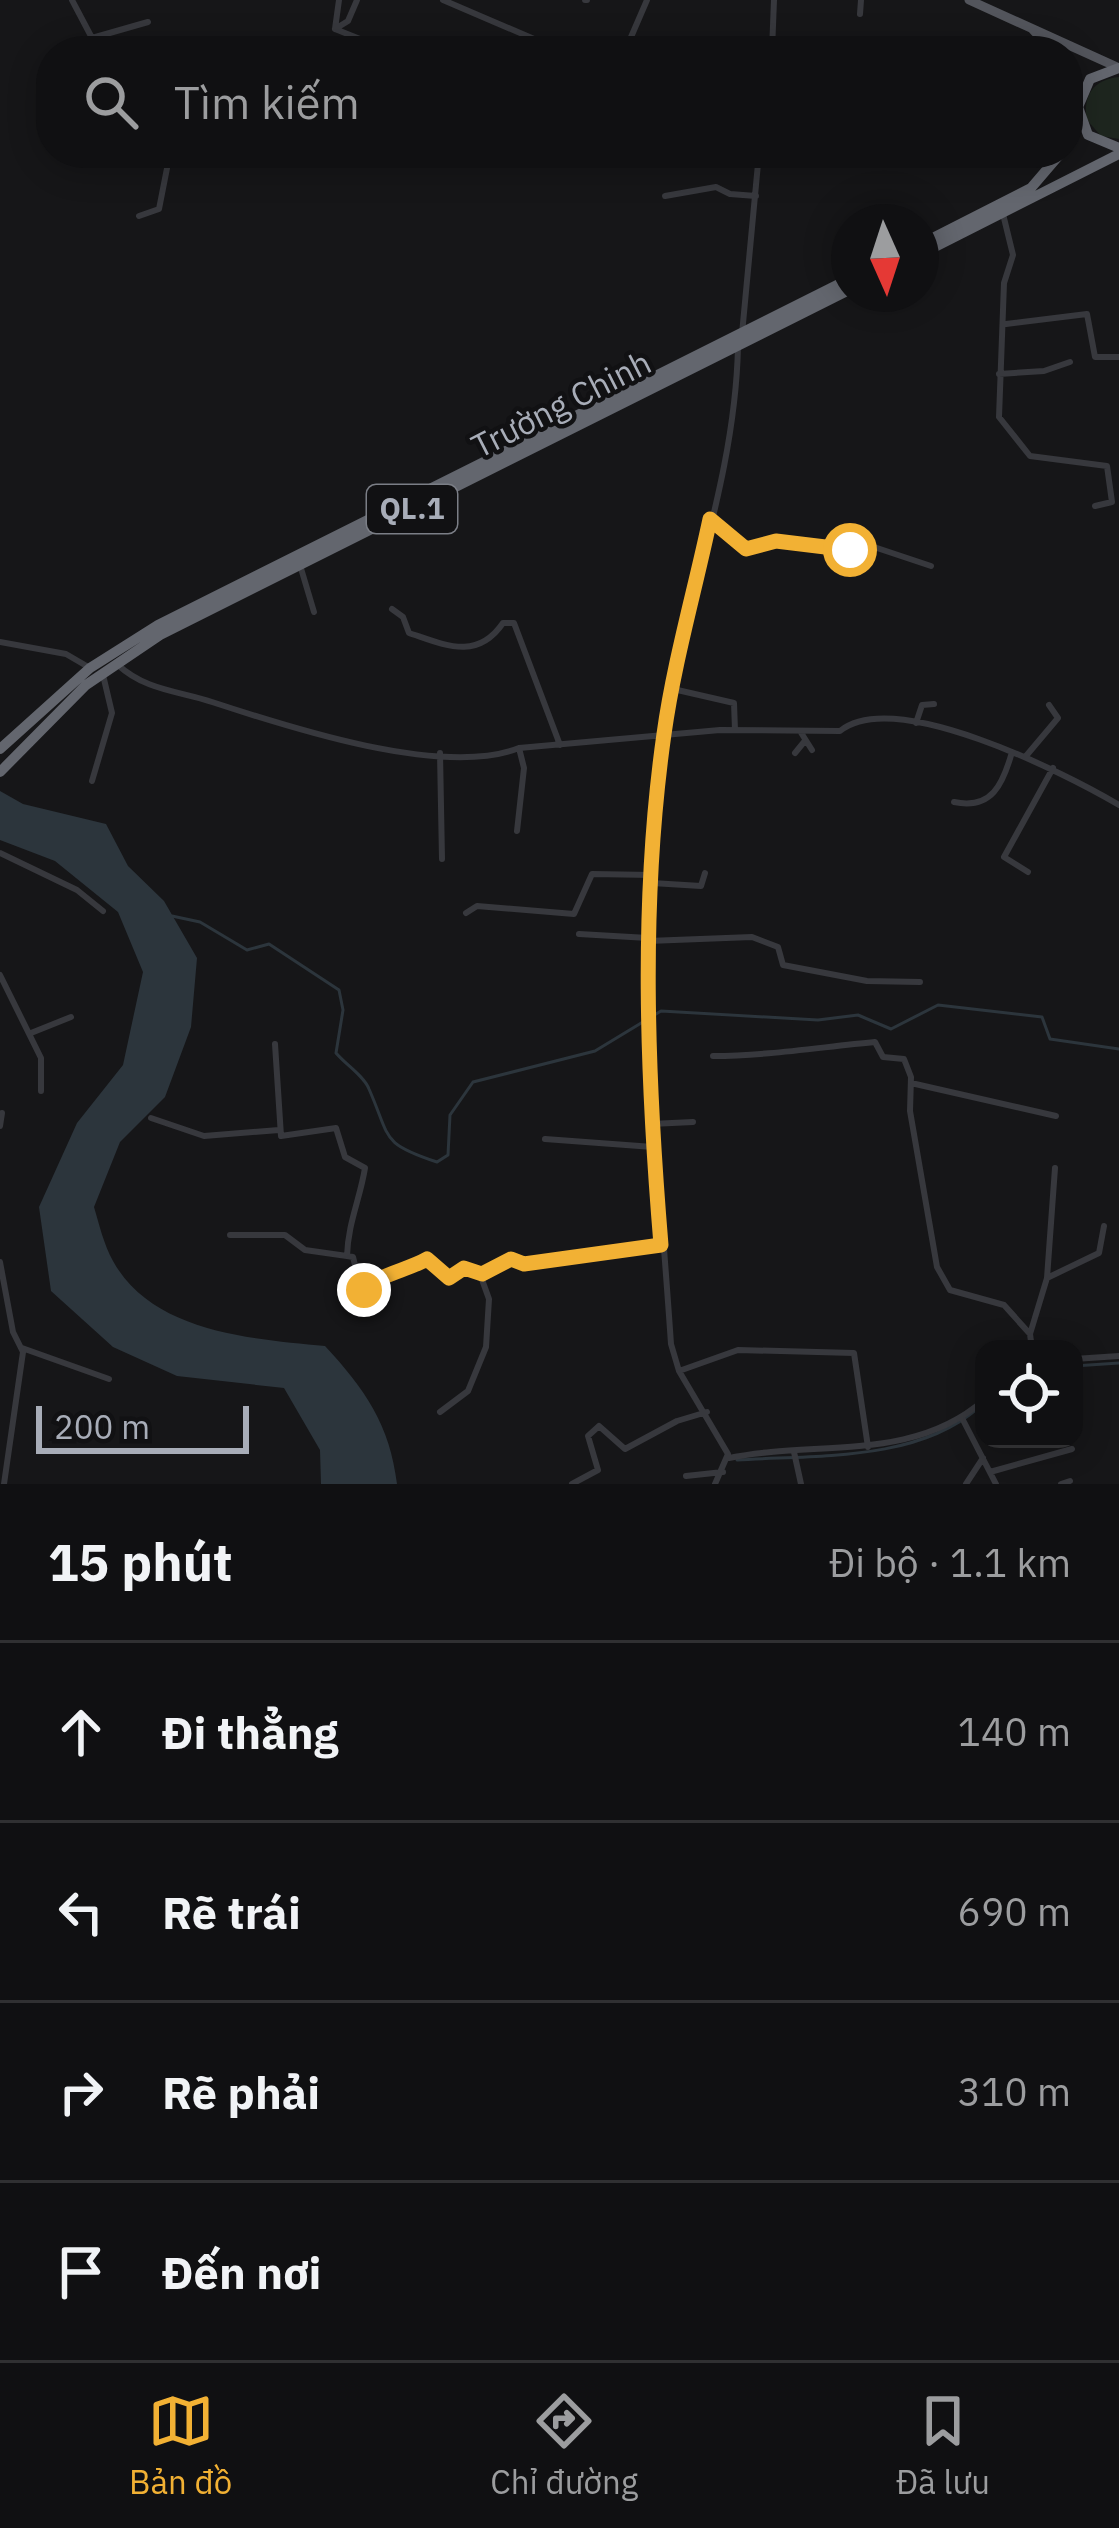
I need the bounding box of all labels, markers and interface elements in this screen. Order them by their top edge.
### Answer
search box [36,36,1083,168]
icon: search [78,69,144,135]
text: Tìm kiếm [174,73,360,131]
north arrow [831,204,939,312]
street label: Trường Chinh [464,340,658,467]
road number: QL.1 [367,485,457,533]
route start [823,523,877,577]
route end [337,1263,391,1317]
map controls [975,1340,1083,1448]
button: locate [975,1340,1083,1448]
scale bar [36,1400,249,1453]
text: 200 m [54,1405,150,1448]
text: 15 phút [48,1529,233,1595]
text: Đi bộ · 1.1 km [829,1537,1071,1588]
icon: ahead [48,1699,114,1765]
text: Đi thẳng [162,1703,338,1761]
text: 140 m [958,1706,1071,1757]
icon: left [48,1879,114,1945]
text: Rẽ trái [162,1883,301,1941]
text: 690 m [958,1886,1071,1937]
icon: right [48,2059,114,2125]
text: Rẽ phải [162,2063,320,2121]
text: 310 m [958,2066,1071,2117]
icon: arrive [48,2239,114,2305]
text: Đến nơi [162,2243,321,2301]
tab: Bản đồ [129,2388,232,2503]
tab: Chỉ đường [490,2388,638,2503]
tab: Đã lưu [896,2388,990,2503]

